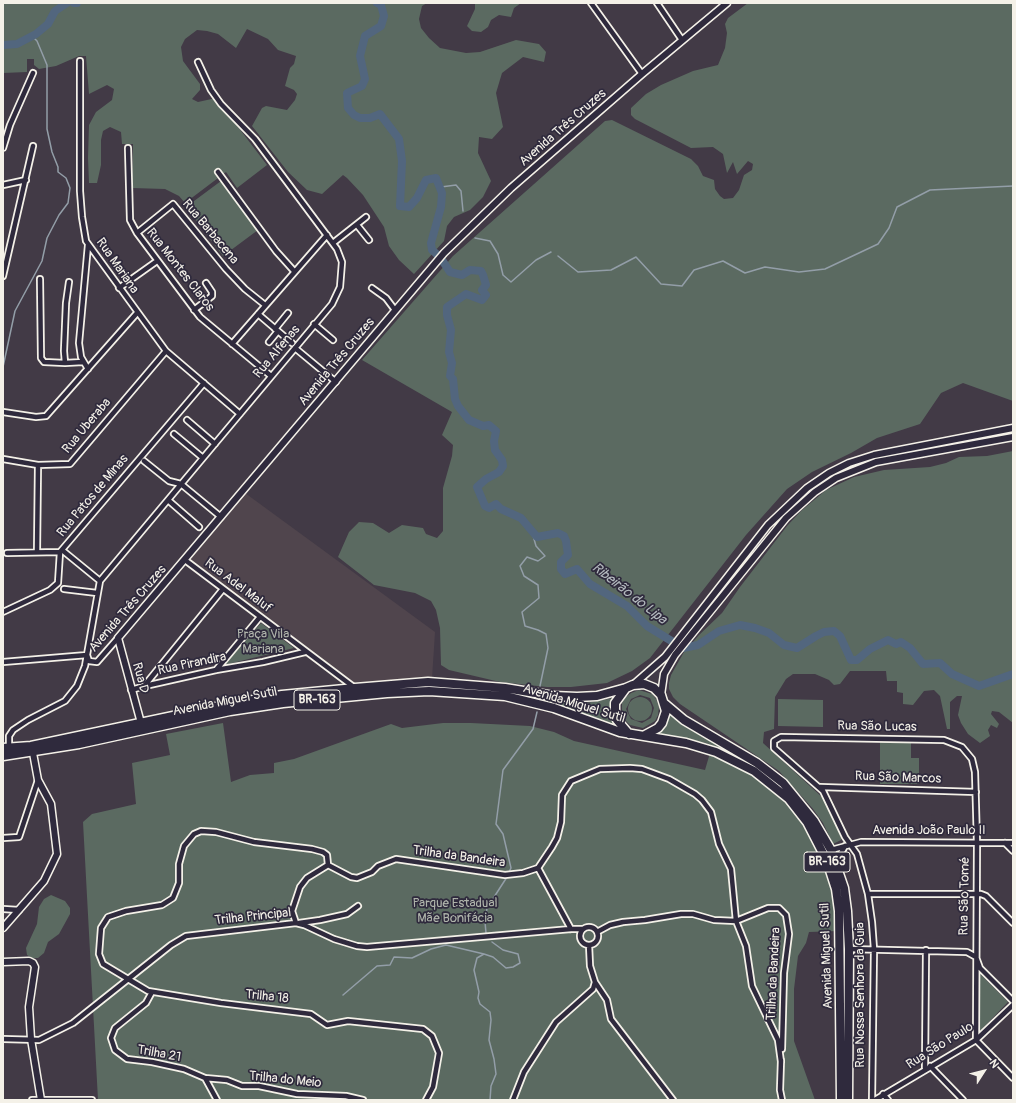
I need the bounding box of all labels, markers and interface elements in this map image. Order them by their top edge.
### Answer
street label: Avenida Três Cruzes [516,86,610,170]
street label: Rua Barbacena [178,197,242,267]
street label: Rua Montes Claros [143,225,217,315]
street label: Rua Mariana [92,235,142,297]
street label: Avenida Três Cruzes [296,315,378,409]
street label: Rua Alfenas [250,322,304,382]
street label: Rua Uberaba [59,395,115,457]
street label: Rua Patos de Minas [54,452,132,540]
street label: Rua Adel Maluf [201,556,275,616]
water label: Ribeirão do Lipa [588,560,670,628]
street label: Avenida Três Cruzes [86,562,170,656]
park label: Praça Vila Mariana [237,627,289,658]
street label: Rua Pirandira [156,649,228,679]
street label: Rua D [128,661,152,695]
street label: Avenida Miguel Sutil [521,681,627,727]
street label: Avenida Miguel Sutil [171,684,279,720]
road number: BR-163 [294,690,340,710]
street label: Rua São Lucas [837,719,917,735]
street label: Rua São Marcos [855,769,941,787]
street label: Avenida João Paulo II [872,823,986,839]
street label: Trilha da Bandeira [412,843,506,871]
road number: BR-163 [804,852,850,872]
street label: Rua São Tomé [957,857,973,935]
park label: Parque Estadual Mãe Bonifácia [412,896,498,927]
street label: Avenida Miguel Sutil [817,903,837,1009]
street label: Trilha Principal [214,905,292,929]
street label: Rua Nossa Senhora da Guia [853,922,869,1068]
street label: Trilha da Bandeira [764,927,784,1021]
street label: Trilha 18 [245,987,289,1007]
street label: Rua São Paulo [904,1019,976,1073]
street label: Trilha 21 [136,1042,182,1066]
north arrow [964,1051,1004,1091]
text: N [987,1057,1002,1070]
street label: Trilha do Meio [248,1068,322,1092]

